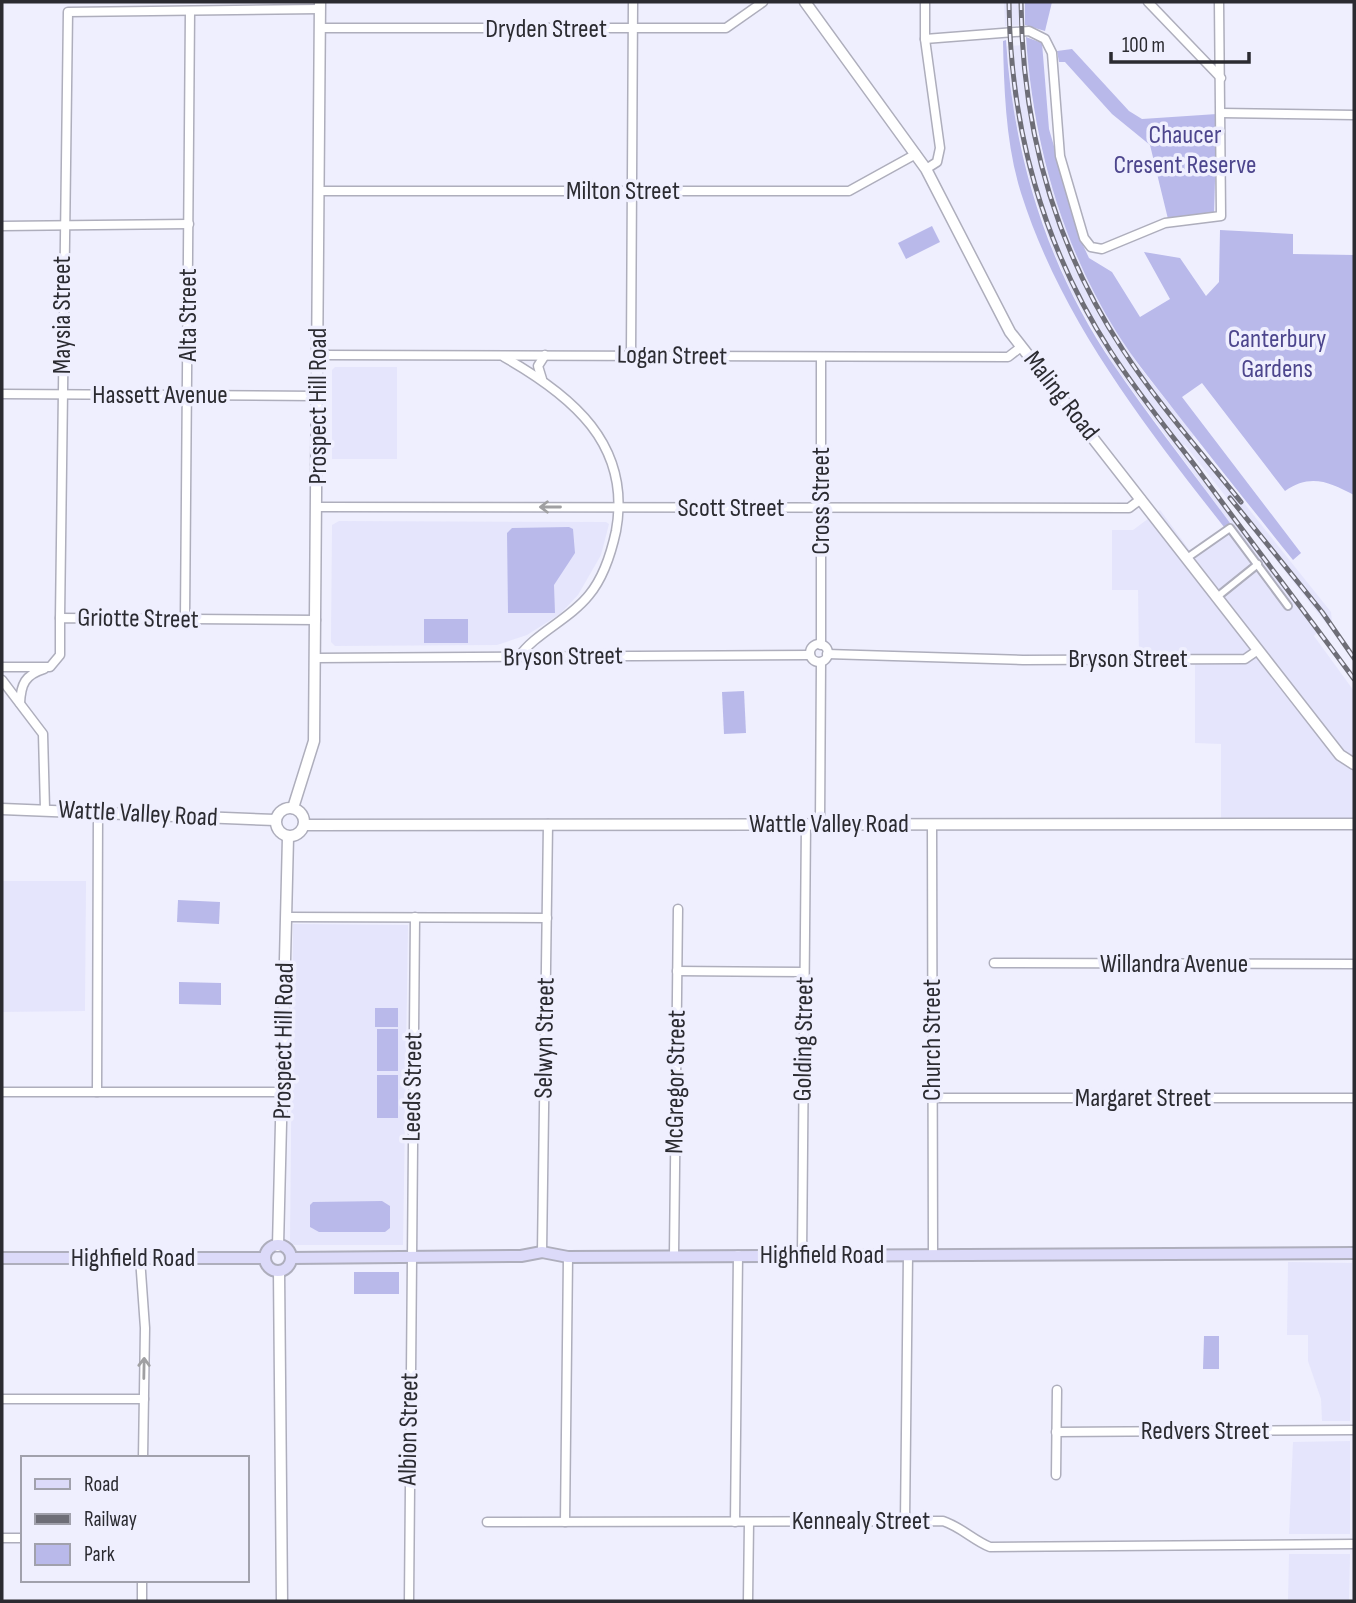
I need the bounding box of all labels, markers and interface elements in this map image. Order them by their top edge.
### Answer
street label: Dryden Street [485,14,607,45]
scale bar [1111,21,1249,65]
text: 100 m [1122,33,1165,58]
park label: Chaucer Cresent Reserve [1113,120,1257,181]
street label: Milton Street [566,176,680,207]
street label: Maysia Street [47,256,78,374]
street label: Alta Street [173,268,204,363]
park label: Canterbury Gardens [1228,324,1326,385]
street label: Prospect Hill Road [303,328,334,484]
street label: Logan Street [617,340,727,372]
street label: Maling Road [1017,345,1105,447]
street label: Hassett Avenue [92,380,228,411]
street label: Cross Street [806,447,837,555]
street label: Scott Street [677,493,785,524]
one-way arrow [539,500,562,514]
street label: Griotte Street [77,602,199,636]
street label: Bryson Street [503,640,623,674]
street label: Bryson Street [1068,644,1188,675]
street label: Wattle Valley Road [57,794,219,834]
street label: Wattle Valley Road [749,809,909,840]
street label: Willandra Avenue [1100,949,1248,980]
street label: Prospect Hill Road [267,962,301,1120]
street label: Golding Street [787,976,821,1102]
street label: Selwyn Street [528,977,562,1099]
street label: Church Street [917,979,948,1101]
street label: McGregor Street [659,1010,693,1154]
street label: Leeds Street [397,1032,429,1142]
street label: Margaret Street [1075,1083,1211,1114]
street label: Highfield Road [760,1240,884,1271]
street label: Highfield Road [71,1243,195,1274]
one-way arrow [138,1357,151,1380]
street label: Albion Street [393,1372,425,1487]
street label: Redvers Street [1141,1416,1269,1447]
legend [21,1456,248,1582]
text: Road [84,1472,119,1497]
street label: Kennealy Street [792,1506,930,1537]
text: Railway [84,1507,137,1532]
text: Park [84,1542,115,1567]

